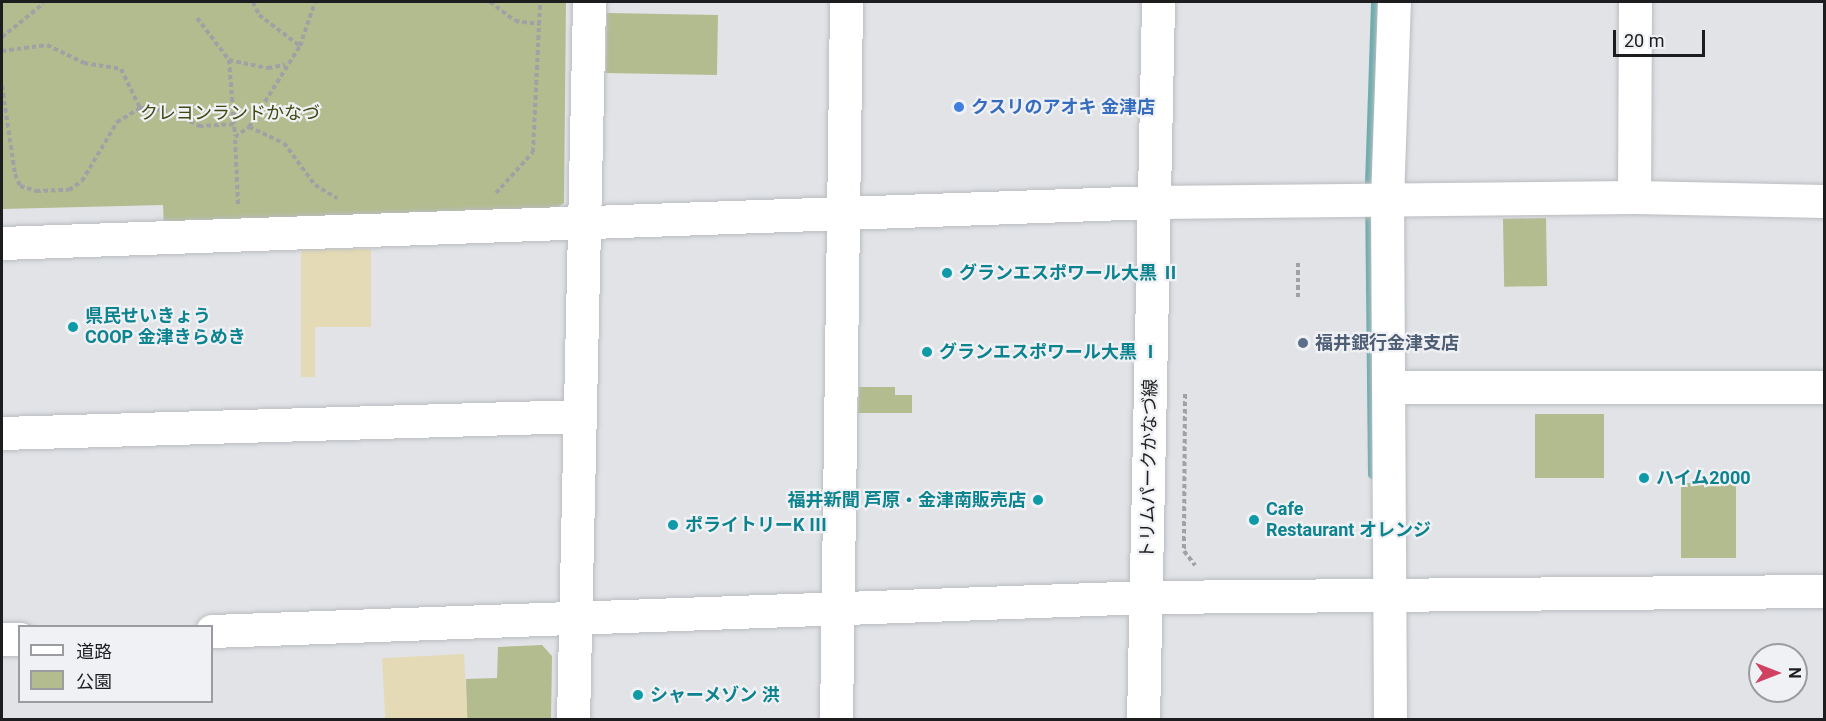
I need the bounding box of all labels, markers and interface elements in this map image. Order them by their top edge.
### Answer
scale bar [1616,18,1708,56]
text: 20 m [1624,30,1664,51]
place label: クスリのアオキ 金津店 [971,96,1155,118]
marker: クスリのアオキ 金津店 [952,100,966,114]
park label: クレヨンランドかなづ [140,102,320,124]
place label: グランエスポワール大黒 Ⅱ [959,262,1179,284]
marker: グランエスポワール大黒 Ⅱ [940,266,954,280]
place label: 県民せいきょう COOP 金津きらめき [85,306,246,348]
marker: 県民せいきょう COOP 金津きらめき [66,320,80,334]
place label: 福井銀行金津支店 [1315,332,1459,354]
marker: 福井銀行金津支店 [1296,336,1310,350]
place label: グランエスポワール大黒 Ⅰ [939,341,1159,363]
marker: グランエスポワール大黒 Ⅰ [920,345,934,359]
street label: トリムパークかなづ線 [1137,379,1161,559]
place label: ハイム2000 [1656,467,1751,489]
marker: ハイム2000 [1637,471,1651,485]
place label: 福井新聞 芦原・金津南販売店 [788,489,1026,511]
marker: 福井新聞 芦原・金津南販売店 [1031,493,1045,507]
place label: Cafe Restaurant オレンジ [1266,499,1431,542]
marker: Cafe Restaurant オレンジ [1247,513,1261,527]
place label: ポライトリーK Ⅲ [685,514,827,536]
marker: ポライトリーK Ⅲ [666,518,680,532]
legend [18,625,213,703]
text: 道路 [76,641,112,662]
north arrow [1748,643,1808,703]
text: N [1785,667,1804,679]
text: 公園 [76,671,112,692]
place label: シャーメゾン 洪 [650,684,780,706]
marker: シャーメゾン 洪 [631,688,645,702]

